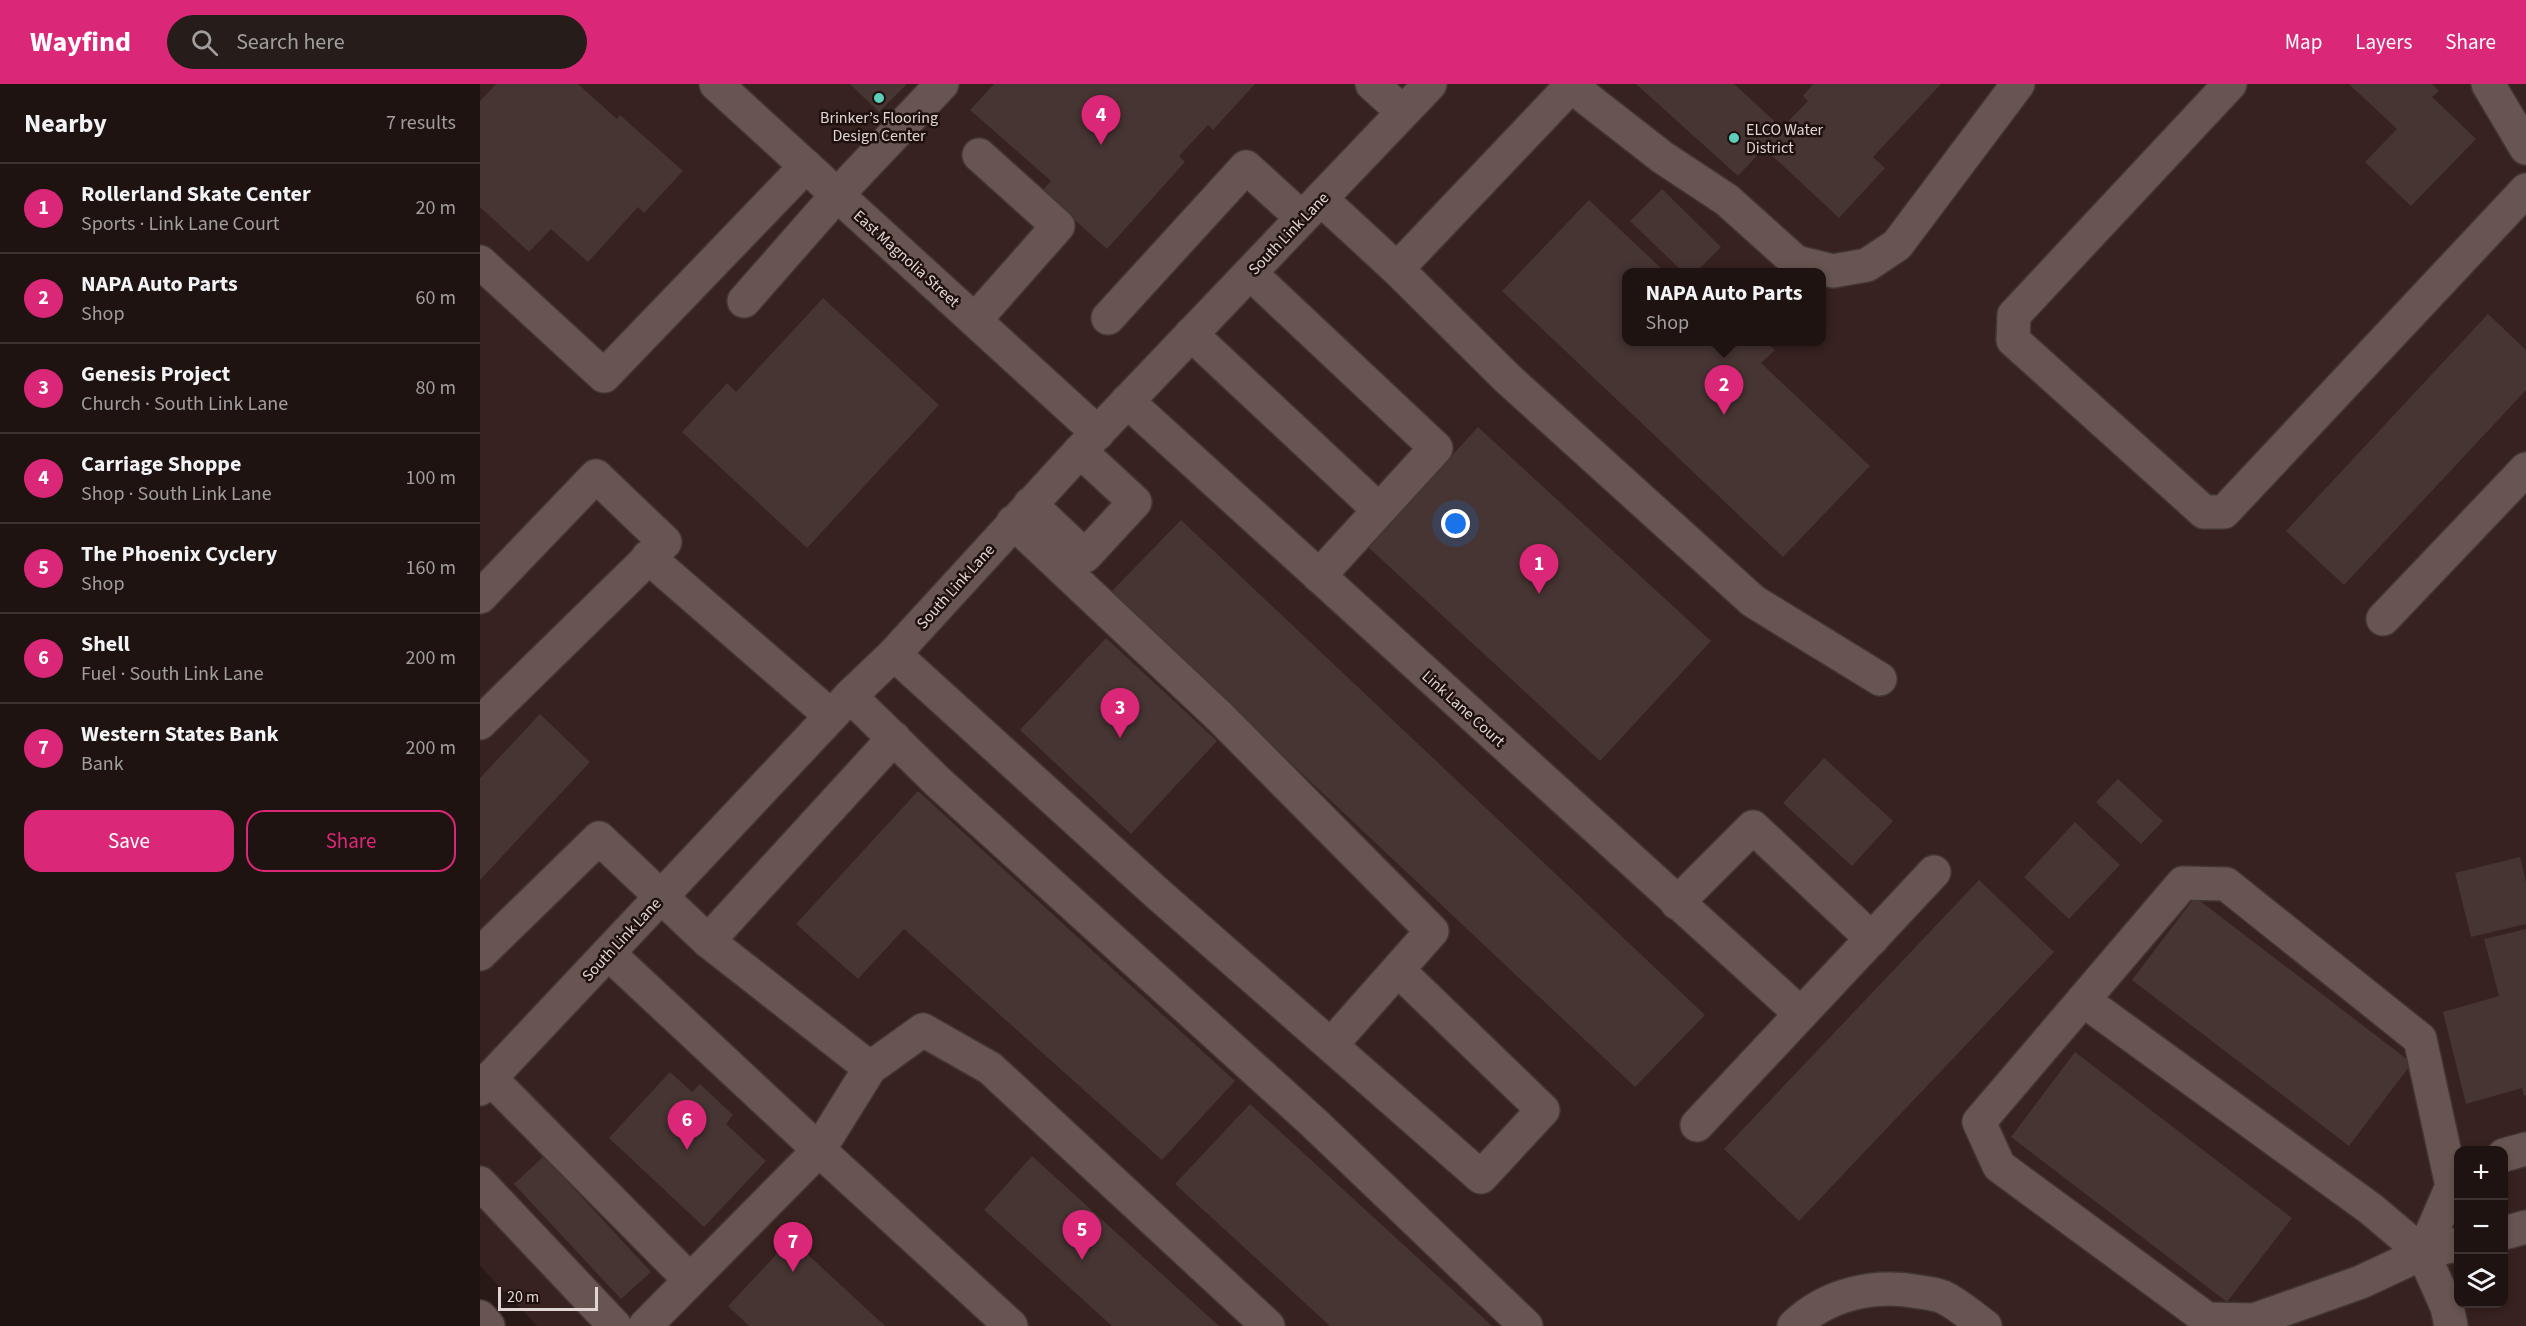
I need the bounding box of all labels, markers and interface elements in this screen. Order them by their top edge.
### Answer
search box [167,15,587,69]
text: Wayfind [30,22,131,62]
icon: search [188,26,221,59]
text: Search here [236,26,345,58]
text: Map [2285,27,2322,57]
text: Layers [2355,27,2412,57]
text: Share [2445,27,2496,57]
marker: Brinker’s Flooring Design Center [872,91,886,105]
pin: 4 [1082,95,1120,145]
text: Nearby [24,105,107,142]
place label: Brinker’s Flooring Design Center [820,107,938,147]
text: 7 results [386,109,456,137]
place label: ELCO Water District [1746,119,1824,159]
marker: ELCO Water District [1727,131,1741,145]
text: Rollerland Skate Center [81,178,311,210]
street label: South Link Lane [1244,187,1334,280]
text: 1 [38,194,49,222]
text: 20 m [416,194,456,222]
street label: East Magnolia Street [848,205,965,313]
text: Sports · Link Lane Court [81,210,279,238]
text: NAPA Auto Parts [81,268,238,300]
popup [1622,268,1826,346]
text: NAPA Auto Parts [1646,277,1802,309]
text: 2 [38,284,49,312]
text: 60 m [416,284,456,312]
text: Shop [81,300,125,328]
text: Shop [1646,309,1689,337]
text: Genesis Project [81,358,230,390]
pin: 2 [1704,366,1744,415]
text: 3 [38,374,49,402]
text: 80 m [416,374,456,402]
text: Church · South Link Lane [81,390,288,418]
text: Carriage Shoppe [81,448,241,480]
text: 4 [38,464,49,492]
text: 100 m [406,464,456,492]
text: Shop · South Link Lane [81,480,272,508]
your location [1441,509,1470,538]
text: The Phoenix Cyclery [81,538,277,570]
street label: South Link Lane [912,539,1000,634]
pin: 1 [1520,544,1558,594]
text: 5 [38,554,49,582]
text: 160 m [406,554,456,582]
text: Shop [81,570,125,598]
text: Shell [81,628,130,660]
text: 6 [38,644,49,672]
text: 200 m [406,644,456,672]
text: Fuel · South Link Lane [81,660,264,688]
street label: Link Lane Court [1417,666,1510,752]
pin: 3 [1100,688,1140,738]
text: Western States Bank [81,718,279,750]
text: 7 [38,734,49,762]
text: 200 m [406,734,456,762]
text: Bank [81,750,124,778]
button: Save [24,810,234,872]
button: Share [246,810,456,872]
street label: South Link Lane [577,893,666,986]
pin: 6 [668,1100,706,1150]
map controls [2454,1146,2508,1308]
button: + [2454,1146,2508,1200]
button: − [2454,1200,2508,1254]
pin: 5 [1062,1210,1102,1260]
pin: 7 [774,1222,812,1272]
button: layers [2454,1254,2508,1308]
scale bar [498,1284,598,1312]
text: 20 m [507,1286,539,1308]

